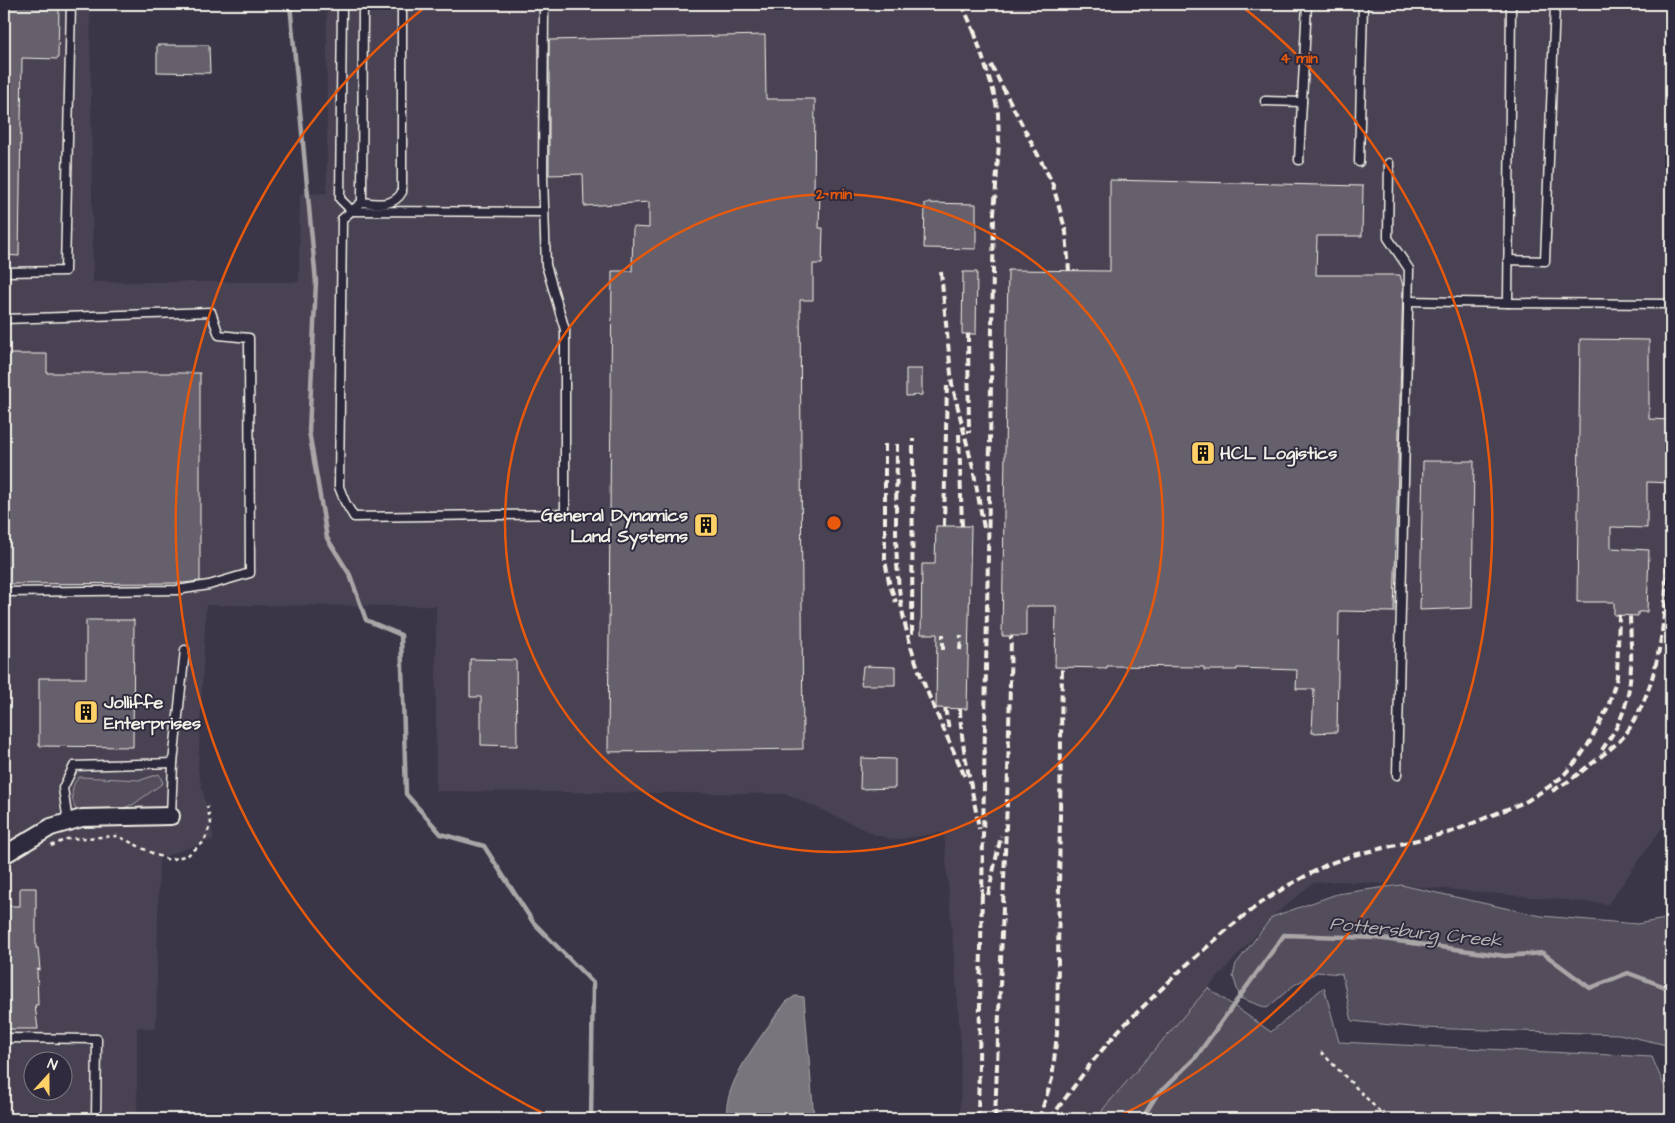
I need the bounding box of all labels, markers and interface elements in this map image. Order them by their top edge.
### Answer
text: 4 min [1280,48,1318,69]
text: 2 min [815,184,853,205]
building icon: HCL Logistics [1190,440,1216,466]
place label: HCL Logistics [1220,441,1337,467]
place label: General Dynamics Land Systems [541,503,688,550]
building icon: General Dynamics Land Systems [693,512,719,538]
centre of rings [825,514,843,532]
place label: Jolliffe Enterprises [103,690,201,736]
building icon: Jolliffe Enterprises [73,699,99,725]
water label: Pottersburg Creek [1328,910,1504,955]
north arrow [22,1050,72,1100]
text: N [45,1054,60,1076]

